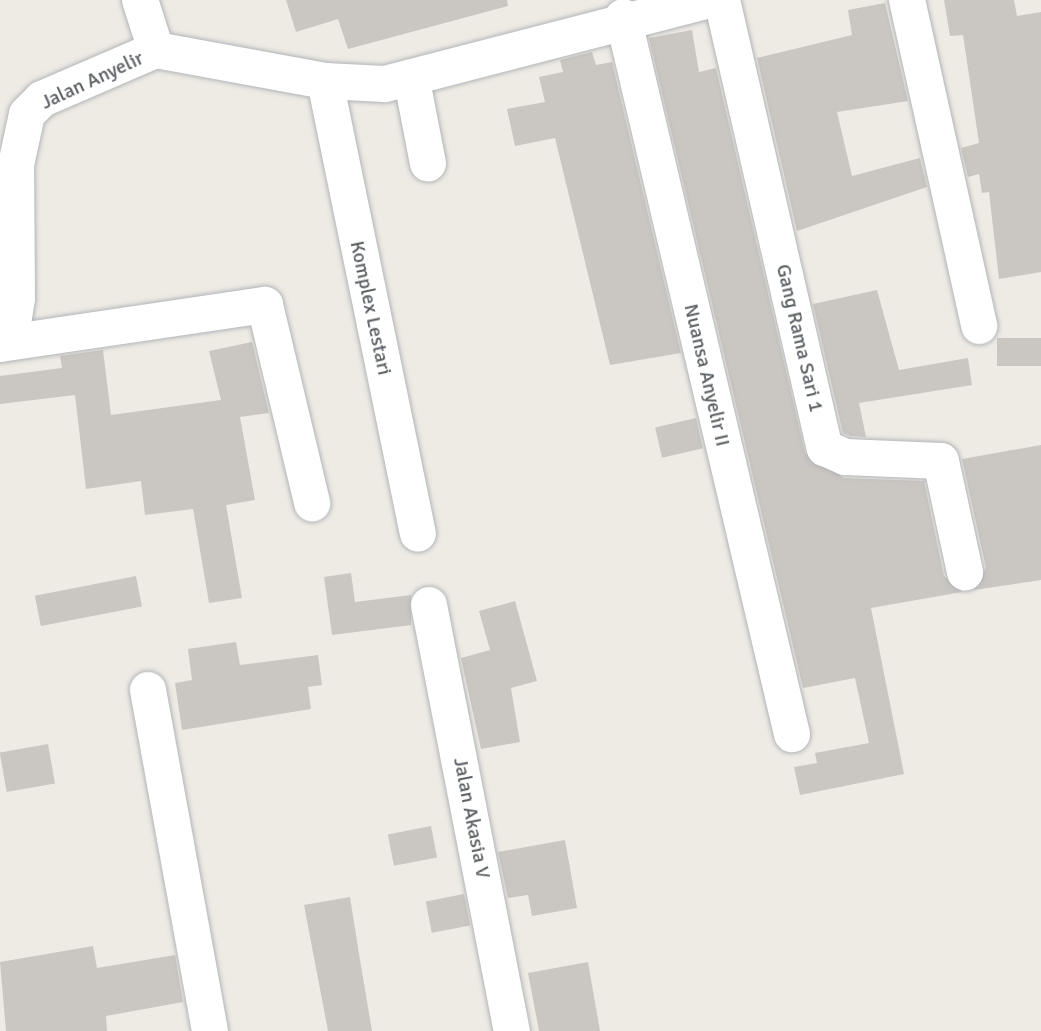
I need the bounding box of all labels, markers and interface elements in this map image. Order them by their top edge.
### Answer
street label: Jalan Anyelir [37,46,147,114]
street label: Komplex Lestari [345,239,397,377]
street label: Gang Rama Sari 1 [771,262,829,414]
street label: Nuansa Anyelir II [679,301,735,449]
street label: Jalan Akasia V [449,756,495,880]

